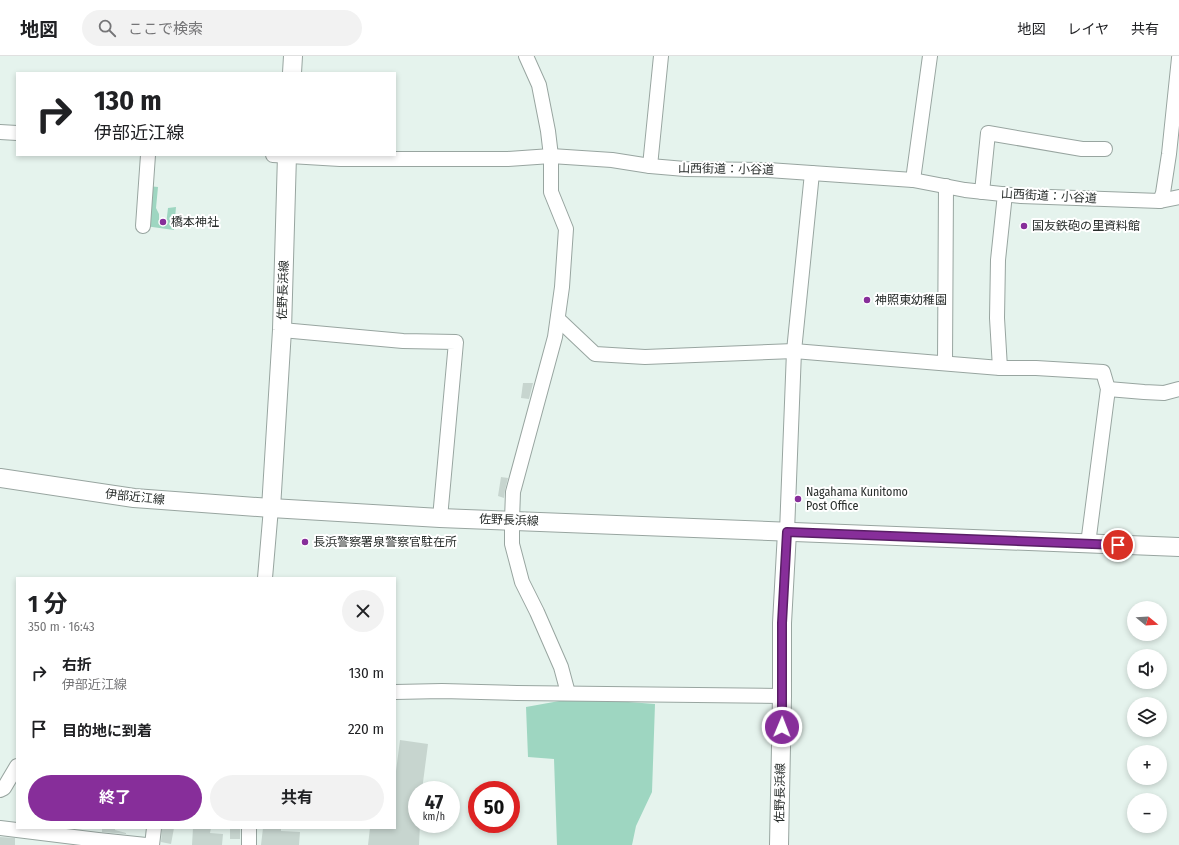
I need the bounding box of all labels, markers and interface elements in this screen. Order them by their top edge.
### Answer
search box [82,10,362,46]
icon: search [96,17,118,39]
text: 地図 [20,18,58,41]
text: ここで検索 [128,20,203,38]
text: 地図 [1017,21,1045,38]
text: レイヤ [1067,21,1109,38]
text: 共有 [1131,21,1159,38]
text: 130 m [94,84,162,117]
icon: right [28,88,80,140]
text: 伊部近江線 [94,122,184,144]
street label: 山西街道：小谷道 [678,161,774,177]
street label: 山西街道：小谷道 [1001,186,1097,206]
place label: 橋本神社 [171,215,219,229]
marker: 橋本神社 [158,217,168,227]
place label: 国友鉄砲の里資料館 [1032,219,1140,233]
marker: 国友鉄砲の里資料館 [1019,221,1029,231]
street label: 佐野長浜線 [275,260,291,320]
place label: 神照東幼稚園 [875,293,947,307]
marker: 神照東幼稚園 [862,295,872,305]
place label: Nagahama Kunitomo Post Office [806,485,908,513]
street label: 伊部近江線 [104,487,166,507]
marker: Nagahama Kunitomo Post Office [793,494,803,504]
street label: 佐野長浜線 [479,512,539,528]
pin [1101,528,1135,562]
icon: arrive [1107,534,1129,556]
place label: 長浜警察署泉警察官駐在所 [313,535,457,549]
marker: 長浜警察署泉警察官駐在所 [300,537,310,547]
text: 1 分 [28,590,67,618]
button: close [342,590,384,632]
north arrow [1127,601,1167,641]
map controls [1127,601,1167,833]
text: 350 m · 16:43 [28,619,95,634]
button: sound [1127,649,1167,689]
text: 右折 [62,656,92,674]
icon: right [28,662,50,684]
text: 130 m [349,664,384,682]
text: 伊部近江線 [62,677,127,692]
button: layers [1127,697,1167,737]
position arrow [761,706,803,748]
icon: arrive [28,718,50,740]
text: 220 m [348,720,384,738]
text: 目的地に到着 [62,722,152,740]
button: + [1127,745,1167,785]
street label: 佐野長浜線 [772,763,788,823]
button: 終了 [28,775,202,821]
button: 共有 [210,775,384,821]
speed limit sign: 50 [468,781,520,833]
text: 47 [425,790,443,814]
button: − [1127,793,1167,833]
text: km/h [423,811,445,823]

